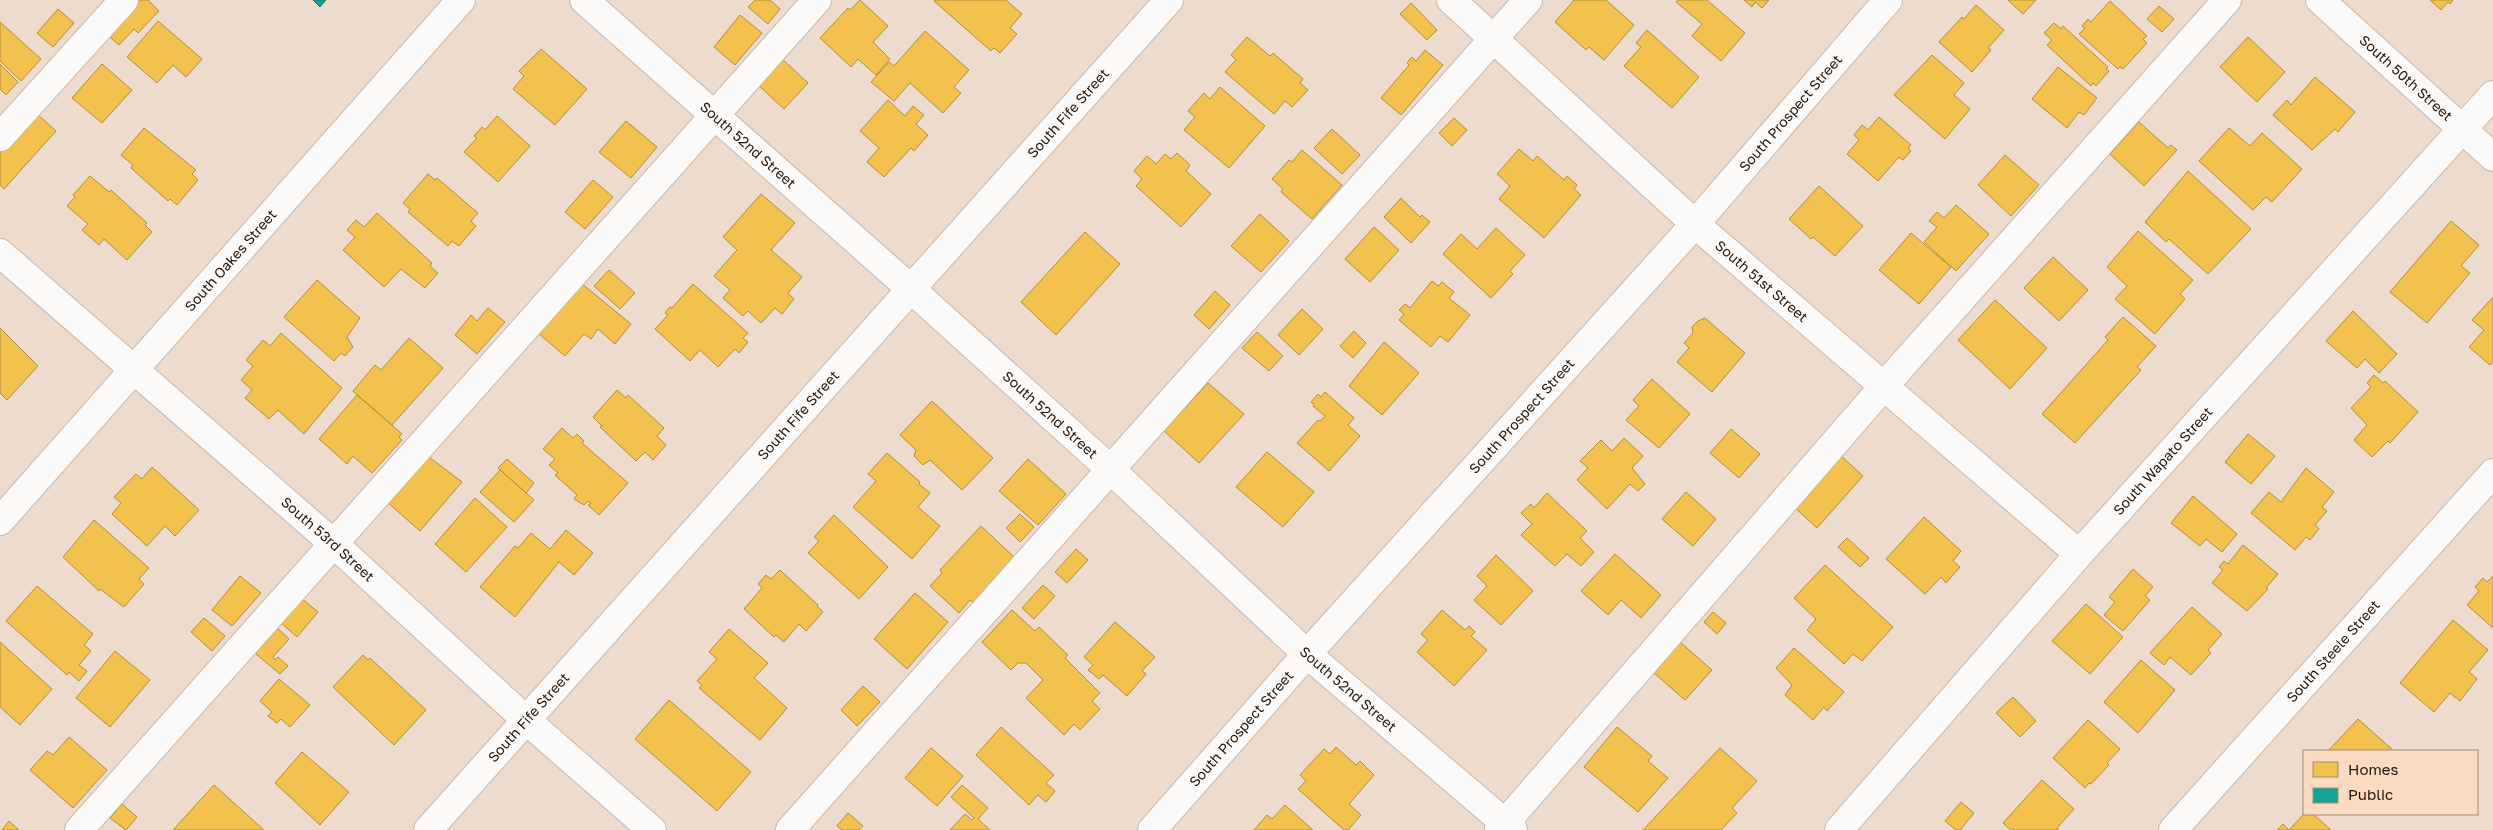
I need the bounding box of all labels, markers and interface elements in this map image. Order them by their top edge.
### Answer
street label: South 50th Street [2356,31,2456,124]
street label: South Prospect Street [1735,51,1845,175]
street label: South Fife Street [1023,65,1112,161]
street label: South 52nd Street [697,98,800,191]
street label: South Oakes Street [181,206,280,314]
street label: South 51st Street [1712,236,1812,325]
street label: South Prospect Street [1465,355,1578,477]
street label: South Fife Street [754,367,842,463]
street label: South 52nd Street [999,367,1101,462]
street label: South Wapato Street [2109,403,2216,518]
street label: South 53rd Street [278,493,378,585]
street label: South Steele Street [2283,596,2383,706]
street label: South 52nd Street [1296,643,1400,735]
street label: South Prospect Street [1185,667,1296,790]
street label: South Fife Street [484,669,572,765]
legend [2303,750,2478,815]
text: Homes [2348,760,2398,778]
text: Public [2348,785,2393,803]

